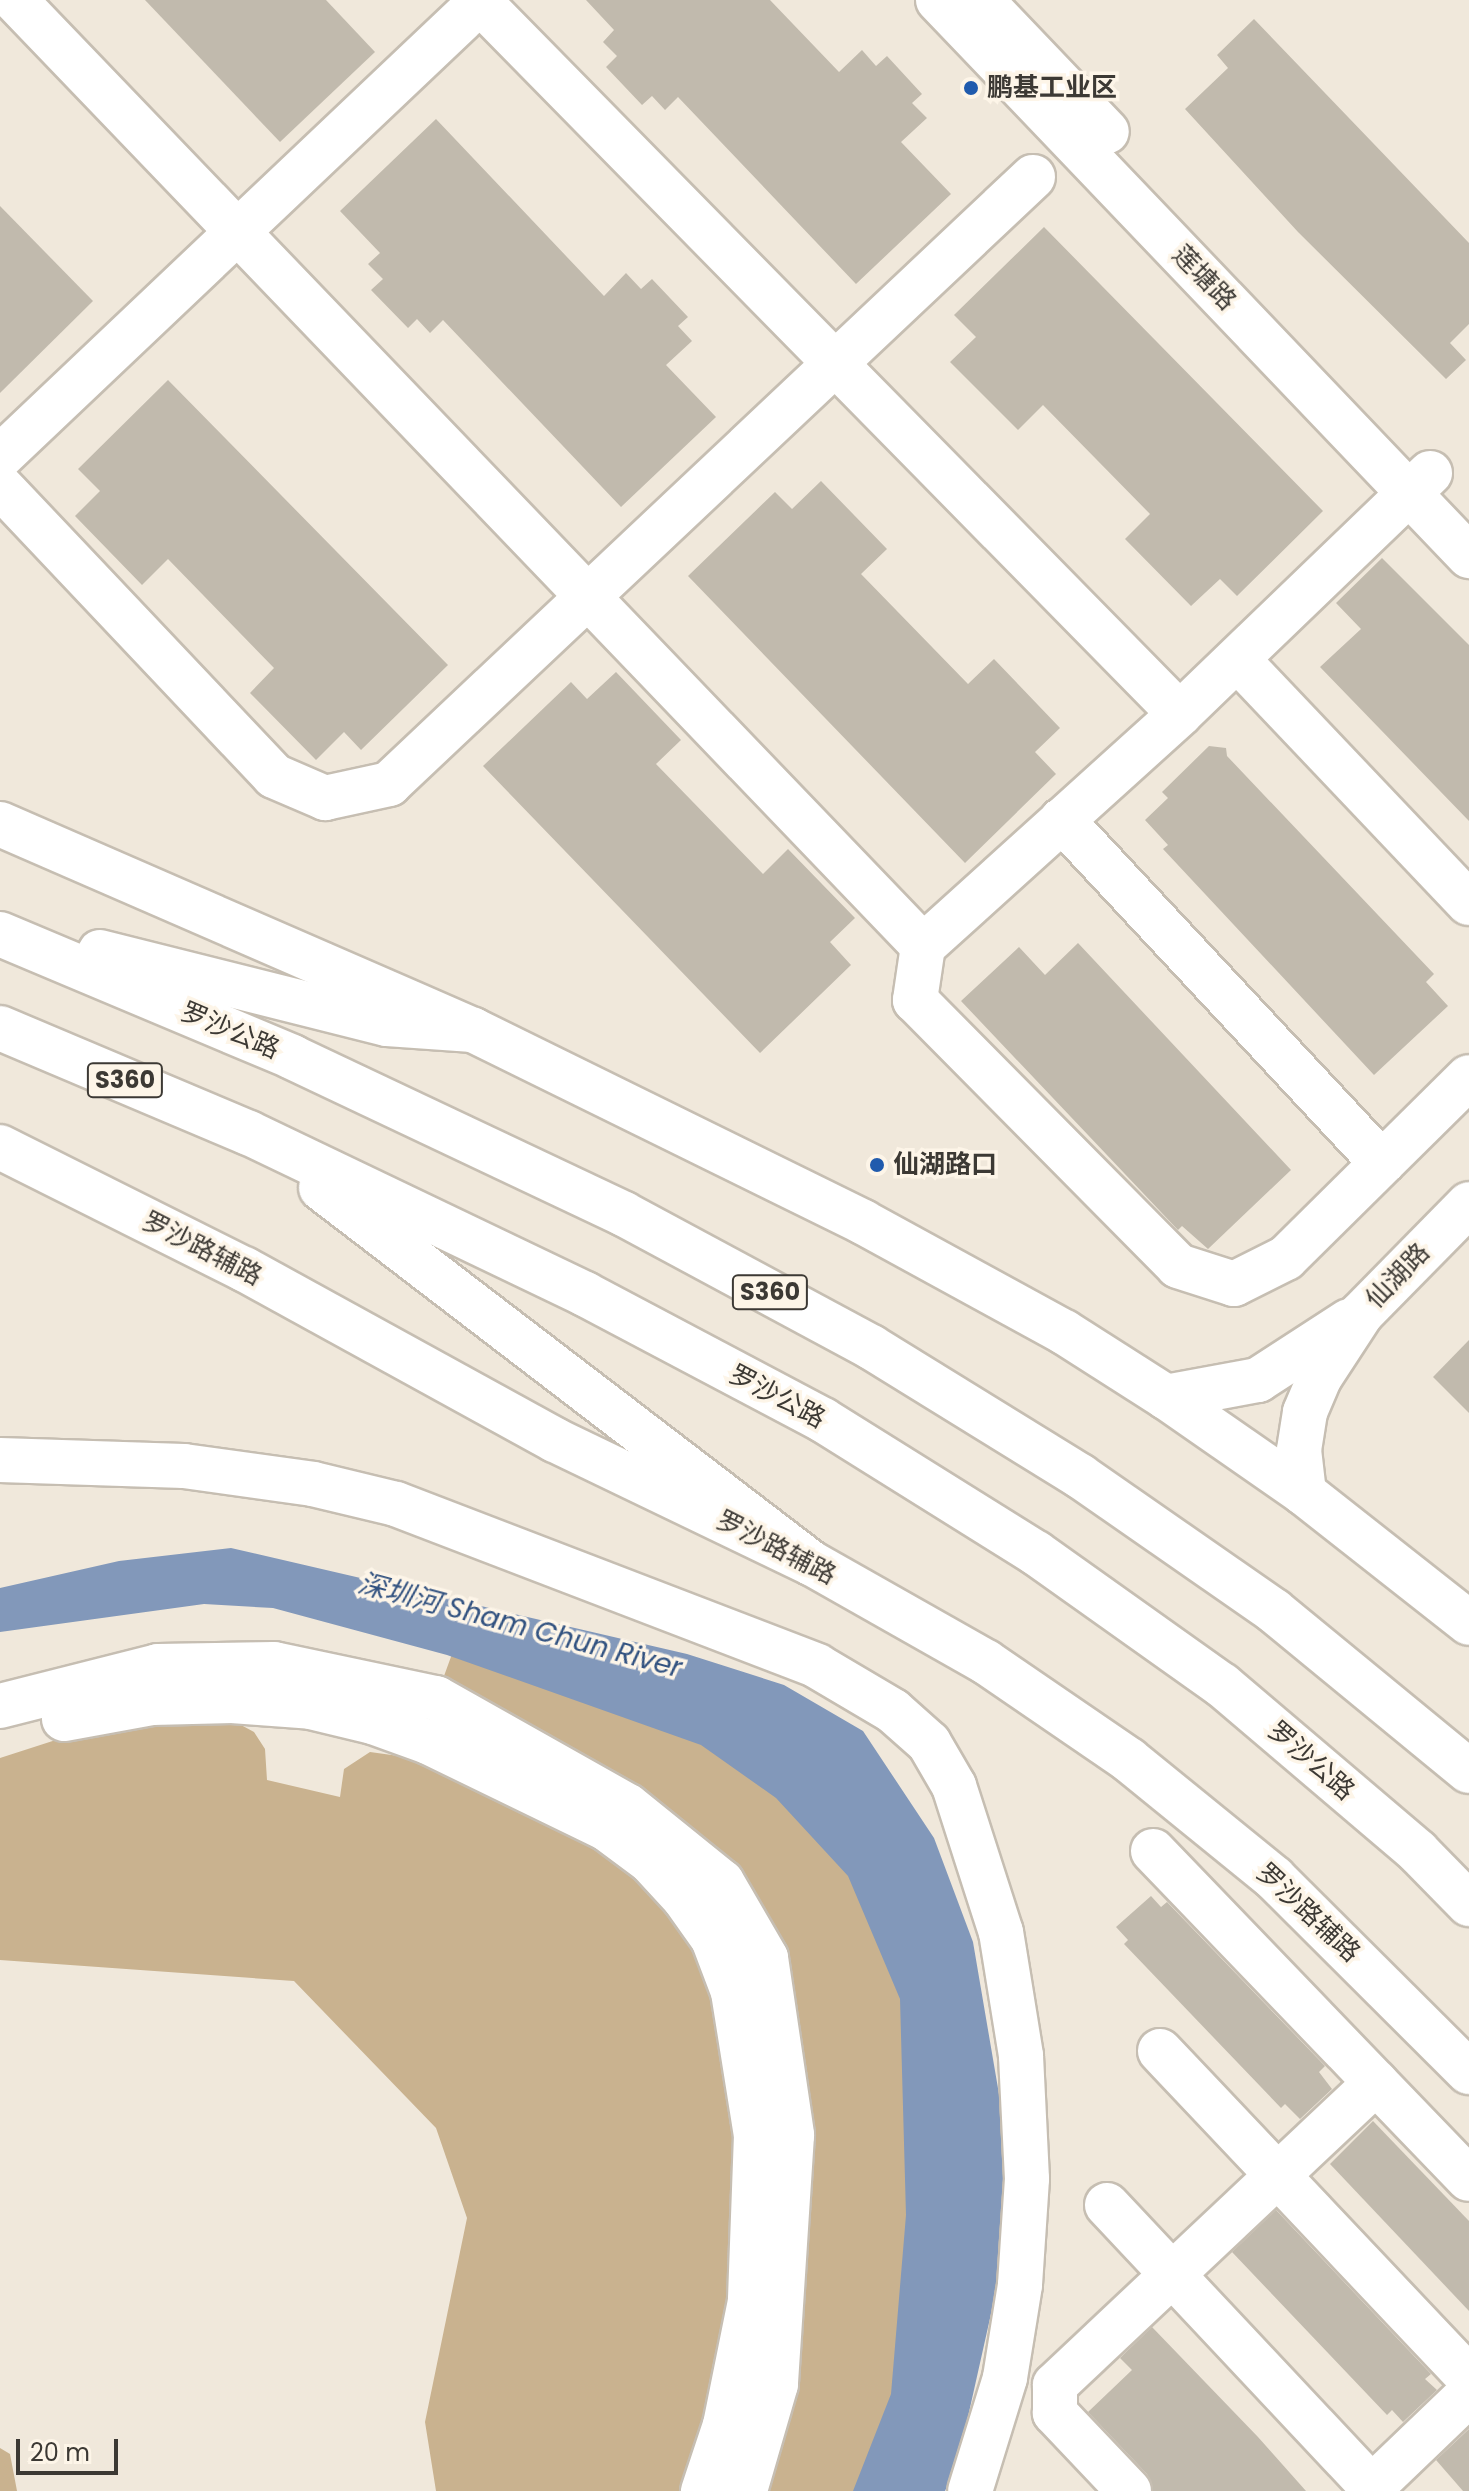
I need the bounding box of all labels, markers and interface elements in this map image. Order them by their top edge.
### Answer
place label: 鹏基工业区 [987,72,1117,104]
marker: 鹏基工业区 [962,79,980,97]
street label: 莲塘路 [1166,239,1242,317]
street label: 罗沙公路 [176,996,284,1066]
road number: S360 [85,1060,165,1100]
place label: 仙湖路口 [893,1149,997,1181]
marker: 仙湖路口 [868,1156,886,1174]
street label: 罗沙路辅路 [137,1206,267,1292]
street label: 仙湖路 [1360,1237,1436,1315]
road number: S360 [730,1272,810,1312]
street label: 罗沙公路 [724,1359,830,1435]
street label: 罗沙路辅路 [711,1505,841,1591]
water label: 深圳河 Sham Chun River [354,1567,686,1685]
street label: 罗沙公路 [1262,1715,1360,1807]
street label: 罗沙路辅路 [1250,1857,1366,1969]
scale bar [20,2423,122,2473]
text: 20 m [30,2436,90,2469]

